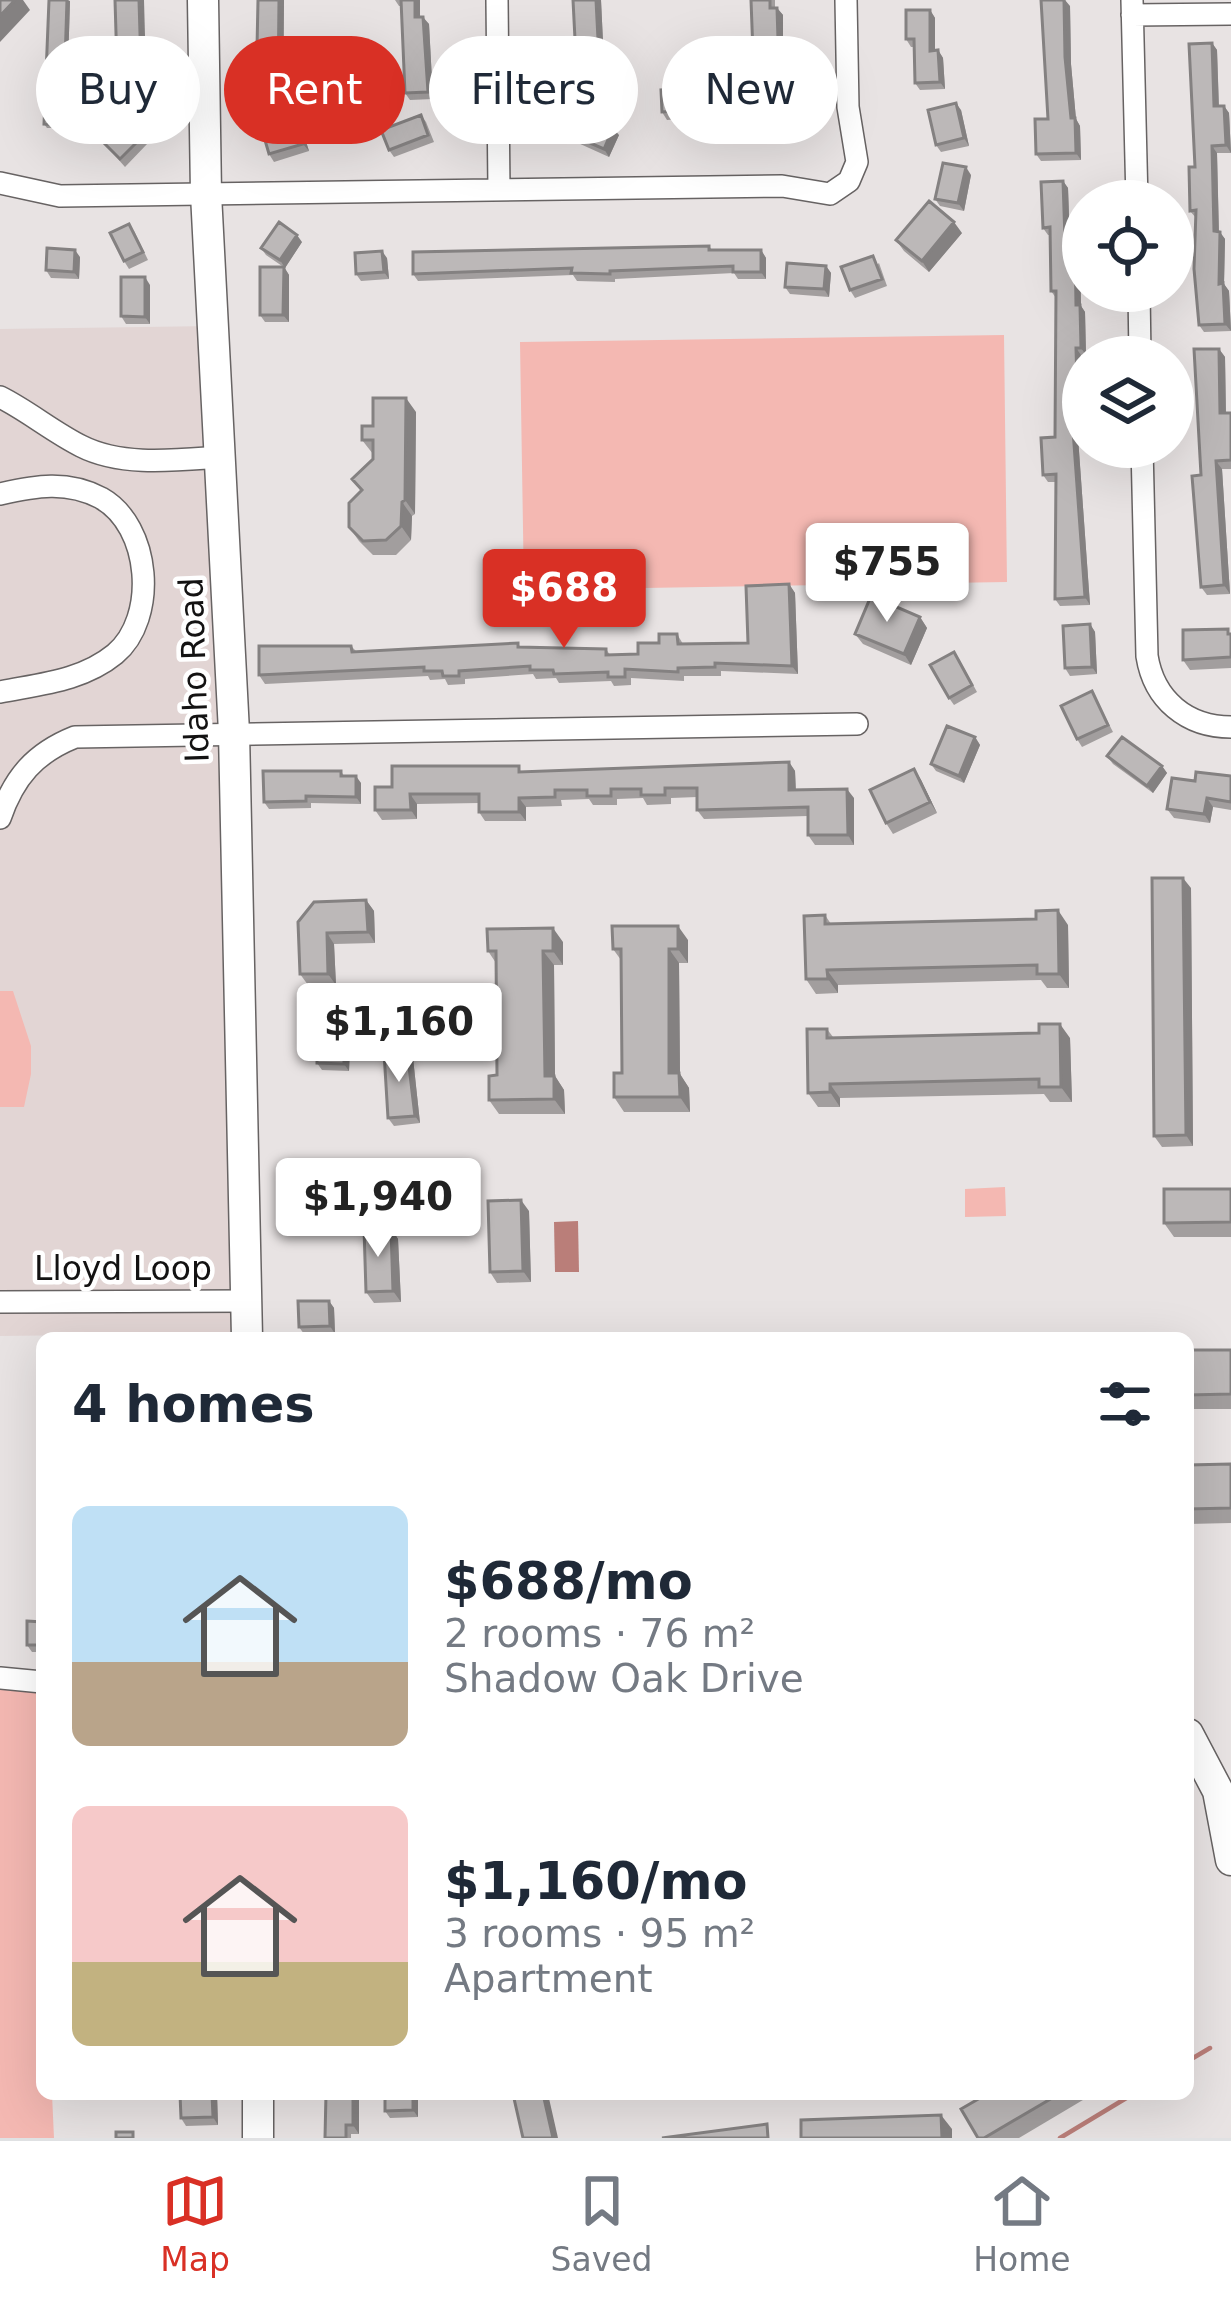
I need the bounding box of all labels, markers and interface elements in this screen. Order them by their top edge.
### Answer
chip: Buy [36,36,200,144]
chip: Rent [224,36,405,144]
chip: Filters [429,36,638,144]
chip: New [662,36,838,144]
map controls [1062,180,1194,468]
button: locate [1062,180,1194,312]
button: layers [1062,336,1194,468]
pin: $755 [816,523,958,625]
text: $755 [833,539,941,584]
pin: $688 [493,549,635,651]
text: $688 [510,565,618,610]
street label: Idaho Road [171,577,217,763]
pin: $1,160 [301,983,497,1085]
text: $1,160 [324,999,474,1044]
pin: $1,940 [280,1158,476,1260]
text: $1,940 [303,1174,453,1219]
street label: Lloyd Loop [34,1249,212,1288]
icon: filters [1092,1371,1158,1437]
text: 4 homes [72,1375,315,1434]
text: $688/mo [444,1552,693,1611]
icon: home [168,1554,312,1698]
text: 2 rooms · 76 m² [444,1611,755,1656]
text: Shadow Oak Drive [444,1656,804,1701]
text: $1,160/mo [444,1852,748,1911]
icon: home [168,1854,312,1998]
text: 3 rooms · 95 m² [444,1911,755,1956]
text: Apartment [444,1956,653,2001]
tab: Map [160,2168,230,2279]
tab: Saved [551,2168,653,2279]
tab: Home [973,2168,1071,2279]

